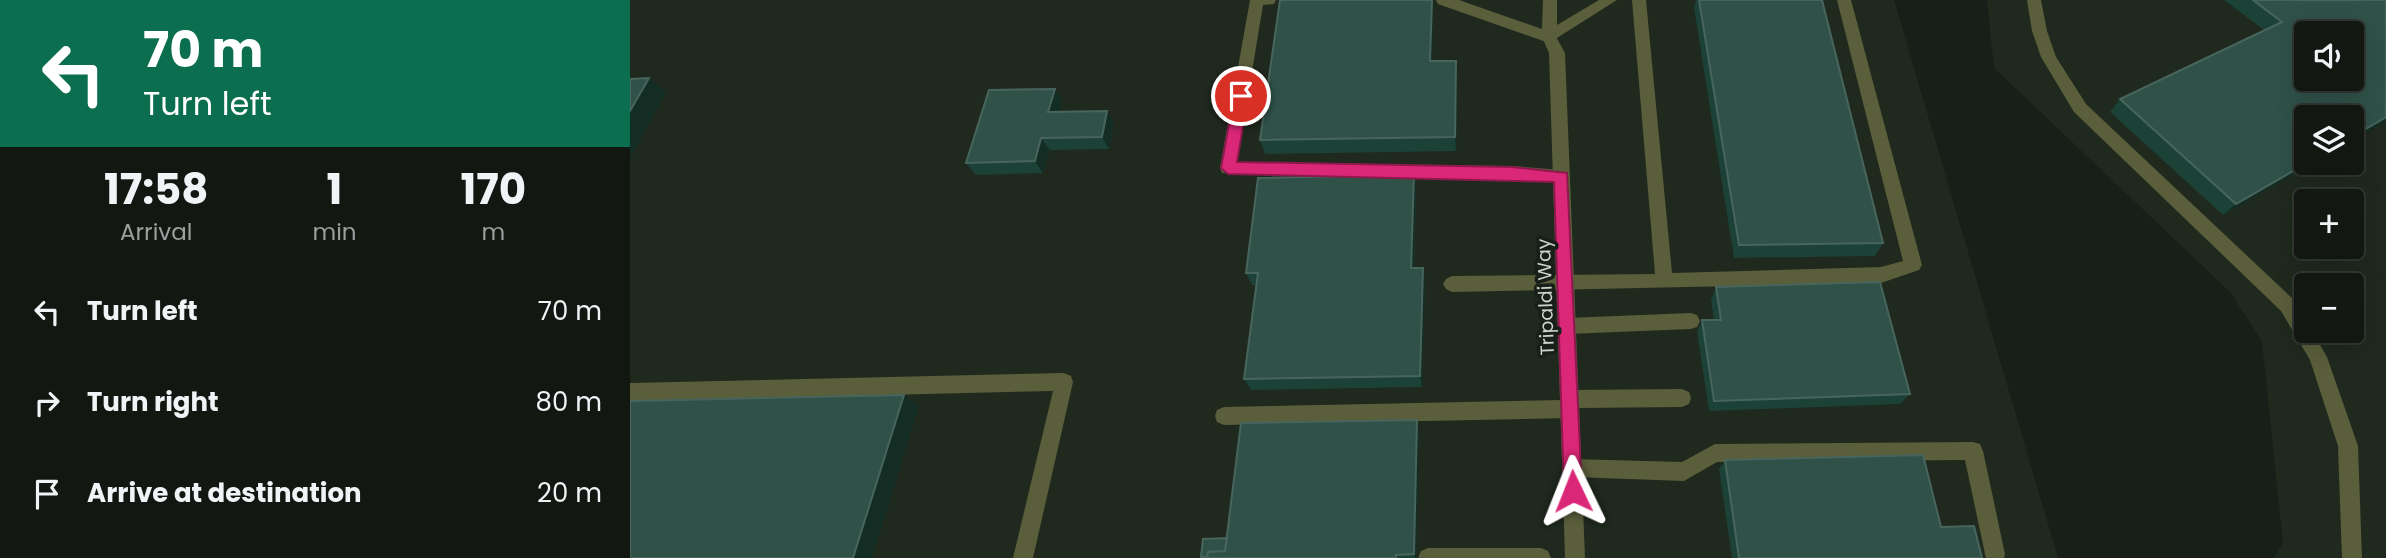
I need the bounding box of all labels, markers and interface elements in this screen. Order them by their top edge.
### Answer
text: 70 m [143,16,263,84]
map controls [2294,21,2364,343]
button: sound [2294,21,2364,91]
icon: left [28,28,119,119]
pin [1211,66,1271,126]
icon: arrive [1222,77,1260,115]
text: Turn left [143,81,272,126]
button: layers [2294,105,2364,175]
text: 17:58 [104,160,209,219]
text: 1 [327,160,342,219]
text: 170 [460,160,526,219]
button: + [2294,189,2364,259]
text: Arrival [120,216,192,248]
text: min [312,216,357,248]
text: m [481,216,505,248]
street label: Tripaldi Way [1530,238,1561,356]
button: − [2294,273,2364,343]
icon: left [28,293,66,331]
text: Turn left [87,293,198,329]
text: 70 m [538,293,602,329]
icon: right [28,384,66,422]
text: Turn right [87,384,219,420]
text: 80 m [536,384,602,420]
position arrow [1536,454,1610,528]
icon: arrive [28,475,66,513]
text: Arrive at destination [87,475,362,511]
text: 20 m [537,475,602,511]

